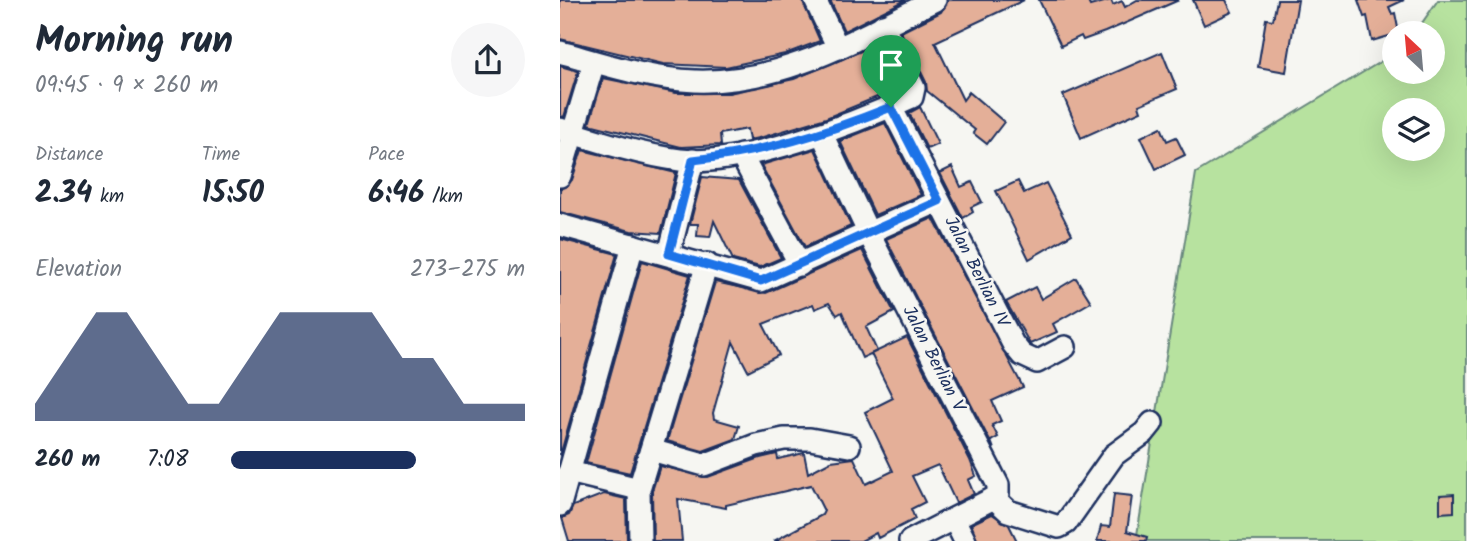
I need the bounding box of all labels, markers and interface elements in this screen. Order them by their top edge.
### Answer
text: Morning run [35,12,233,72]
north arrow [1382,21,1446,84]
map controls [1382,21,1445,161]
button: share [451,23,525,97]
pin [861,35,921,107]
icon: arrive [872,46,910,84]
text: 09:45 · 9 × 260 m [35,68,218,104]
button: layers [1382,98,1445,161]
text: Distance [35,140,103,170]
text: Time [202,140,240,170]
text: Pace [368,140,405,170]
text: 2.34 [35,170,92,218]
text: 15:50 [202,170,264,218]
text: 6:46 [368,170,425,218]
text: km [92,182,124,212]
text: /km [425,182,463,212]
street label: Jalan Berlian IV [936,211,1017,334]
text: Elevation [35,252,122,288]
text: 273–275 m [410,252,525,288]
street label: Jalan Berlian V [894,301,973,418]
text: 260 m [35,442,100,478]
text: 7:08 [147,442,189,478]

